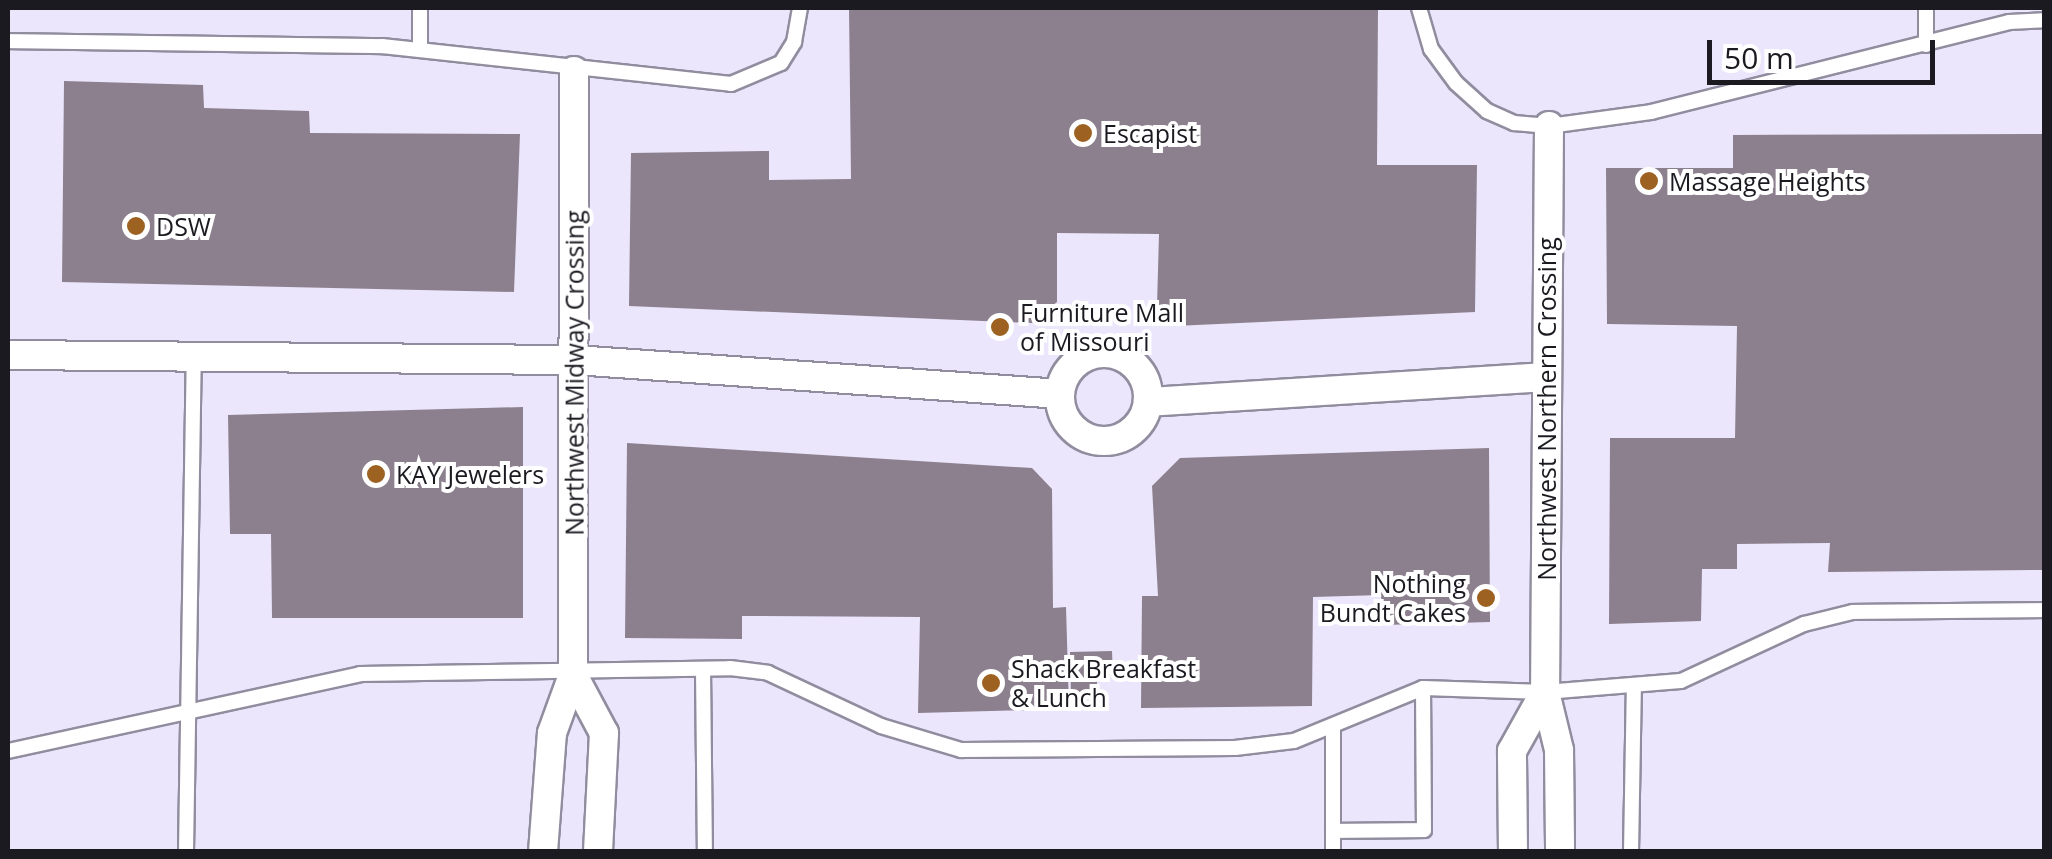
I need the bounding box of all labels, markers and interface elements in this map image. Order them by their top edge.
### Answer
scale bar [1712,20,1940,82]
text: 50 m [1724,37,1794,78]
place label: Escapist [1103,118,1197,148]
marker: Escapist [1072,122,1094,144]
place label: Massage Heights [1669,166,1866,196]
marker: Massage Heights [1638,170,1660,192]
street label: Northwest Midway Crossing [559,210,589,536]
place label: DSW [156,211,211,241]
marker: DSW [125,215,147,237]
street label: Northwest Northern Crossing [1531,237,1561,581]
place label: Furniture Mall of Missouri [1020,298,1184,357]
marker: Furniture Mall of Missouri [989,316,1011,338]
place label: KAY Jewelers [396,459,544,489]
marker: KAY Jewelers [365,463,387,485]
place label: Nothing Bundt Cakes [1320,569,1466,628]
marker: Nothing Bundt Cakes [1475,587,1497,609]
place label: Shack Breakfast & Lunch [1011,654,1196,713]
marker: Shack Breakfast & Lunch [980,672,1002,694]

